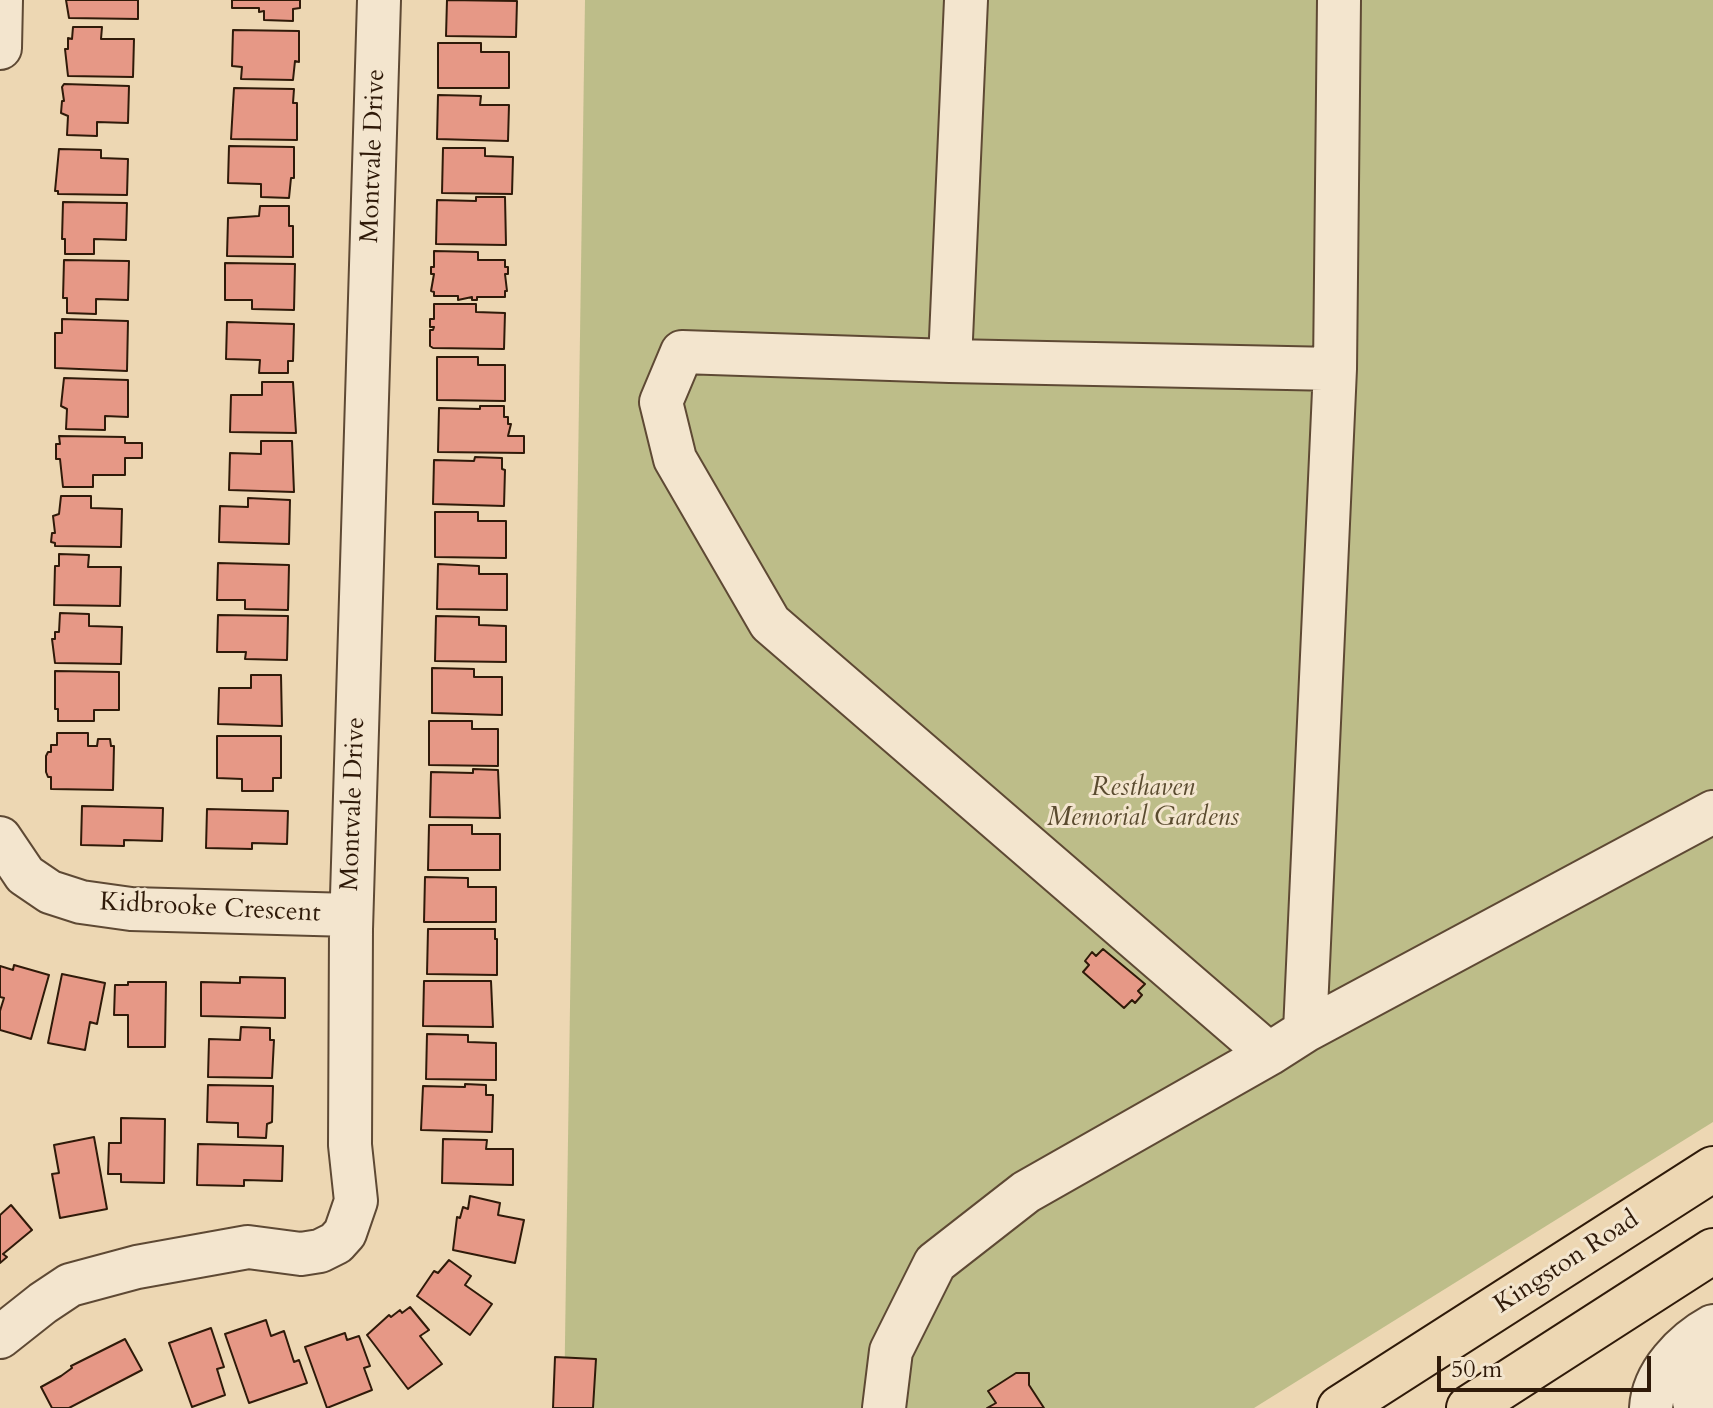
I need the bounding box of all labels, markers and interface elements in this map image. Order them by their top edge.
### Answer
street label: Montvale Drive [355,68,393,244]
street label: Montvale Drive [335,716,373,892]
park label: Resthaven Memorial Gardens [1047,773,1239,834]
street label: Kidbrooke Crescent [99,888,321,930]
street label: Kingston Road [1489,1205,1645,1321]
scale bar [1441,1340,1655,1390]
text: 50 m [1451,1353,1502,1386]

